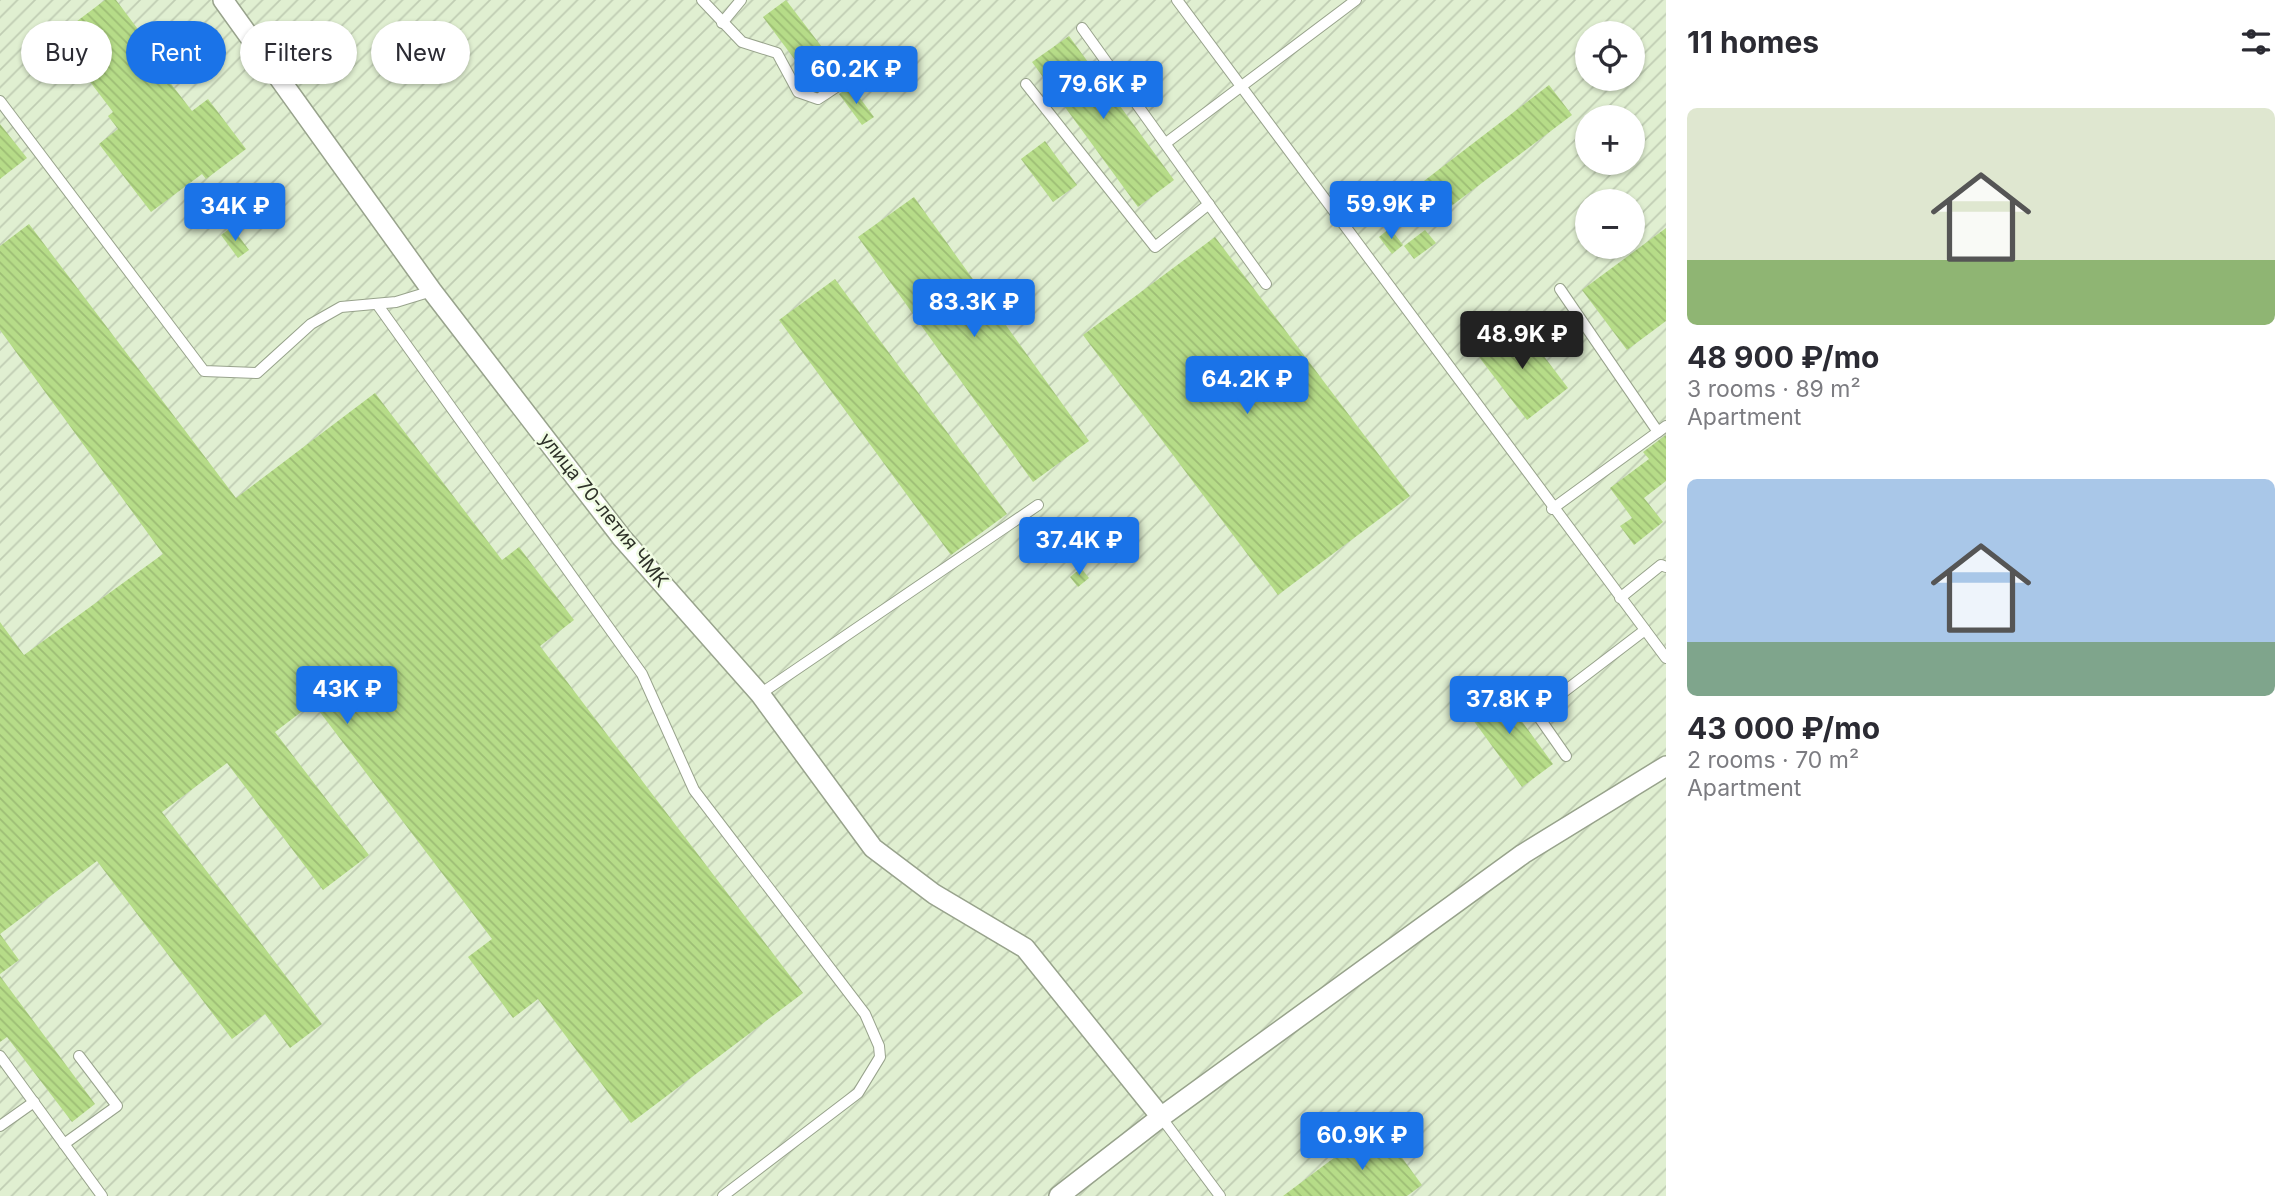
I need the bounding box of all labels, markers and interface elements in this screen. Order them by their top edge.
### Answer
chip: Buy [21,21,112,84]
chip: Rent [126,21,226,84]
chip: Filters [240,21,357,84]
chip: New [371,21,470,84]
map controls [1575,21,1645,259]
button: locate [1575,21,1645,91]
icon: filters [2237,23,2275,61]
text: 11 homes [1687,24,1819,60]
pin: 60.2K ₽ [791,46,921,106]
text: 60.2K ₽ [811,55,902,83]
pin: 79.6K ₽ [1038,61,1168,121]
text: 79.6K ₽ [1059,70,1147,98]
button: + [1575,105,1645,175]
icon: home [1918,154,2044,280]
pin: 59.9K ₽ [1326,182,1456,241]
pin: 34K ₽ [186,184,284,243]
button: − [1575,189,1645,259]
text: 59.9K ₽ [1346,190,1436,218]
text: 34K ₽ [200,192,270,220]
pin: 83.3K ₽ [909,280,1039,339]
text: 83.3K ₽ [929,288,1019,316]
pin: 48.9K ₽ [1457,312,1587,371]
text: 48.9K ₽ [1476,320,1568,348]
text: 48 900 ₽/mo [1687,339,1879,375]
pin: 64.2K ₽ [1182,356,1312,416]
text: 64.2K ₽ [1202,365,1292,393]
text: 3 rooms · 89 m² [1687,375,1861,403]
text: Apartment [1687,403,1801,431]
street label: улица 70-летия ЧМК [535,428,674,592]
pin: 37.4K ₽ [1014,518,1144,577]
icon: home [1918,525,2044,651]
text: 37.4K ₽ [1035,526,1123,554]
pin: 43K ₽ [298,666,396,726]
text: 43K ₽ [312,675,382,703]
pin: 37.8K ₽ [1444,676,1574,736]
text: 37.8K ₽ [1466,685,1552,713]
text: 43 000 ₽/mo [1687,710,1880,746]
text: 2 rooms · 70 m² [1687,746,1859,774]
text: Apartment [1687,774,1801,802]
pin: 60.9K ₽ [1297,1112,1427,1172]
text: 60.9K ₽ [1316,1121,1408,1149]

